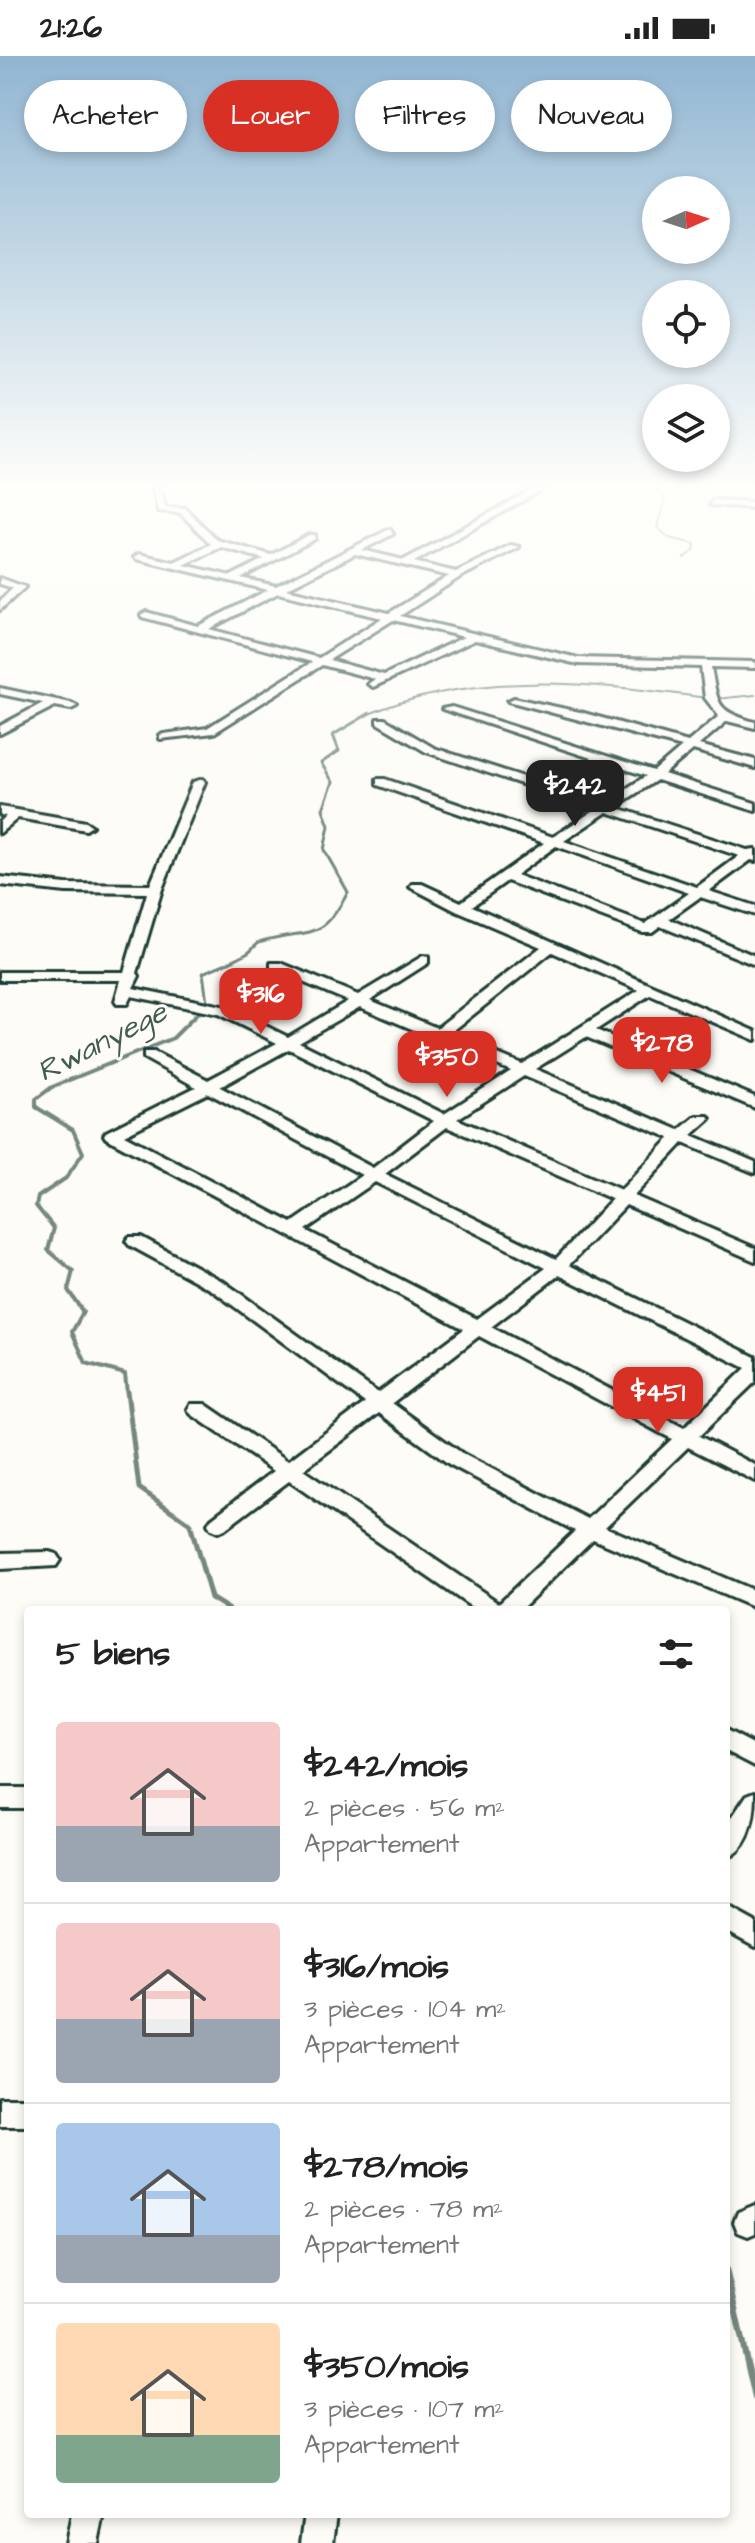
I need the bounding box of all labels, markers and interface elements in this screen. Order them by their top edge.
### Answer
text: 21:26 [40,7,102,49]
chip: Acheter [24,80,187,152]
chip: Louer [203,80,339,152]
chip: Filtres [355,80,495,152]
chip: Nouveau [511,80,672,152]
north arrow [642,176,730,264]
map controls [642,176,730,472]
button: locate [642,280,730,368]
button: layers [642,384,730,472]
pin: $242 [528,760,622,828]
text: $242 [544,768,606,804]
pin: $316 [214,968,308,1036]
text: $316 [237,976,285,1012]
water label: Rwanyege [30,991,176,1093]
pin: $278 [615,1017,709,1085]
text: $278 [631,1025,693,1061]
pin: $350 [400,1031,494,1099]
text: $350 [416,1039,478,1075]
pin: $451 [611,1367,705,1435]
text: $451 [631,1375,685,1411]
text: 5 biens [56,1630,170,1678]
icon: filters [654,1632,698,1676]
text: $242/mois [304,1742,468,1790]
icon: home [120,1754,216,1850]
text: 2 pièces · 56 m² [304,1790,505,1826]
text: Appartement [304,1826,460,1862]
text: $316/mois [304,1943,449,1991]
icon: home [120,1955,216,2051]
text: 3 pièces · 104 m² [304,1991,506,2027]
text: Appartement [304,2027,460,2063]
text: $278/mois [304,2143,469,2191]
icon: home [120,2155,216,2251]
text: 2 pièces · 78 m² [304,2191,503,2227]
text: Appartement [304,2227,460,2263]
text: $350/mois [304,2343,469,2391]
icon: home [120,2355,216,2451]
text: 3 pièces · 107 m² [304,2391,504,2427]
text: Appartement [304,2427,460,2463]

